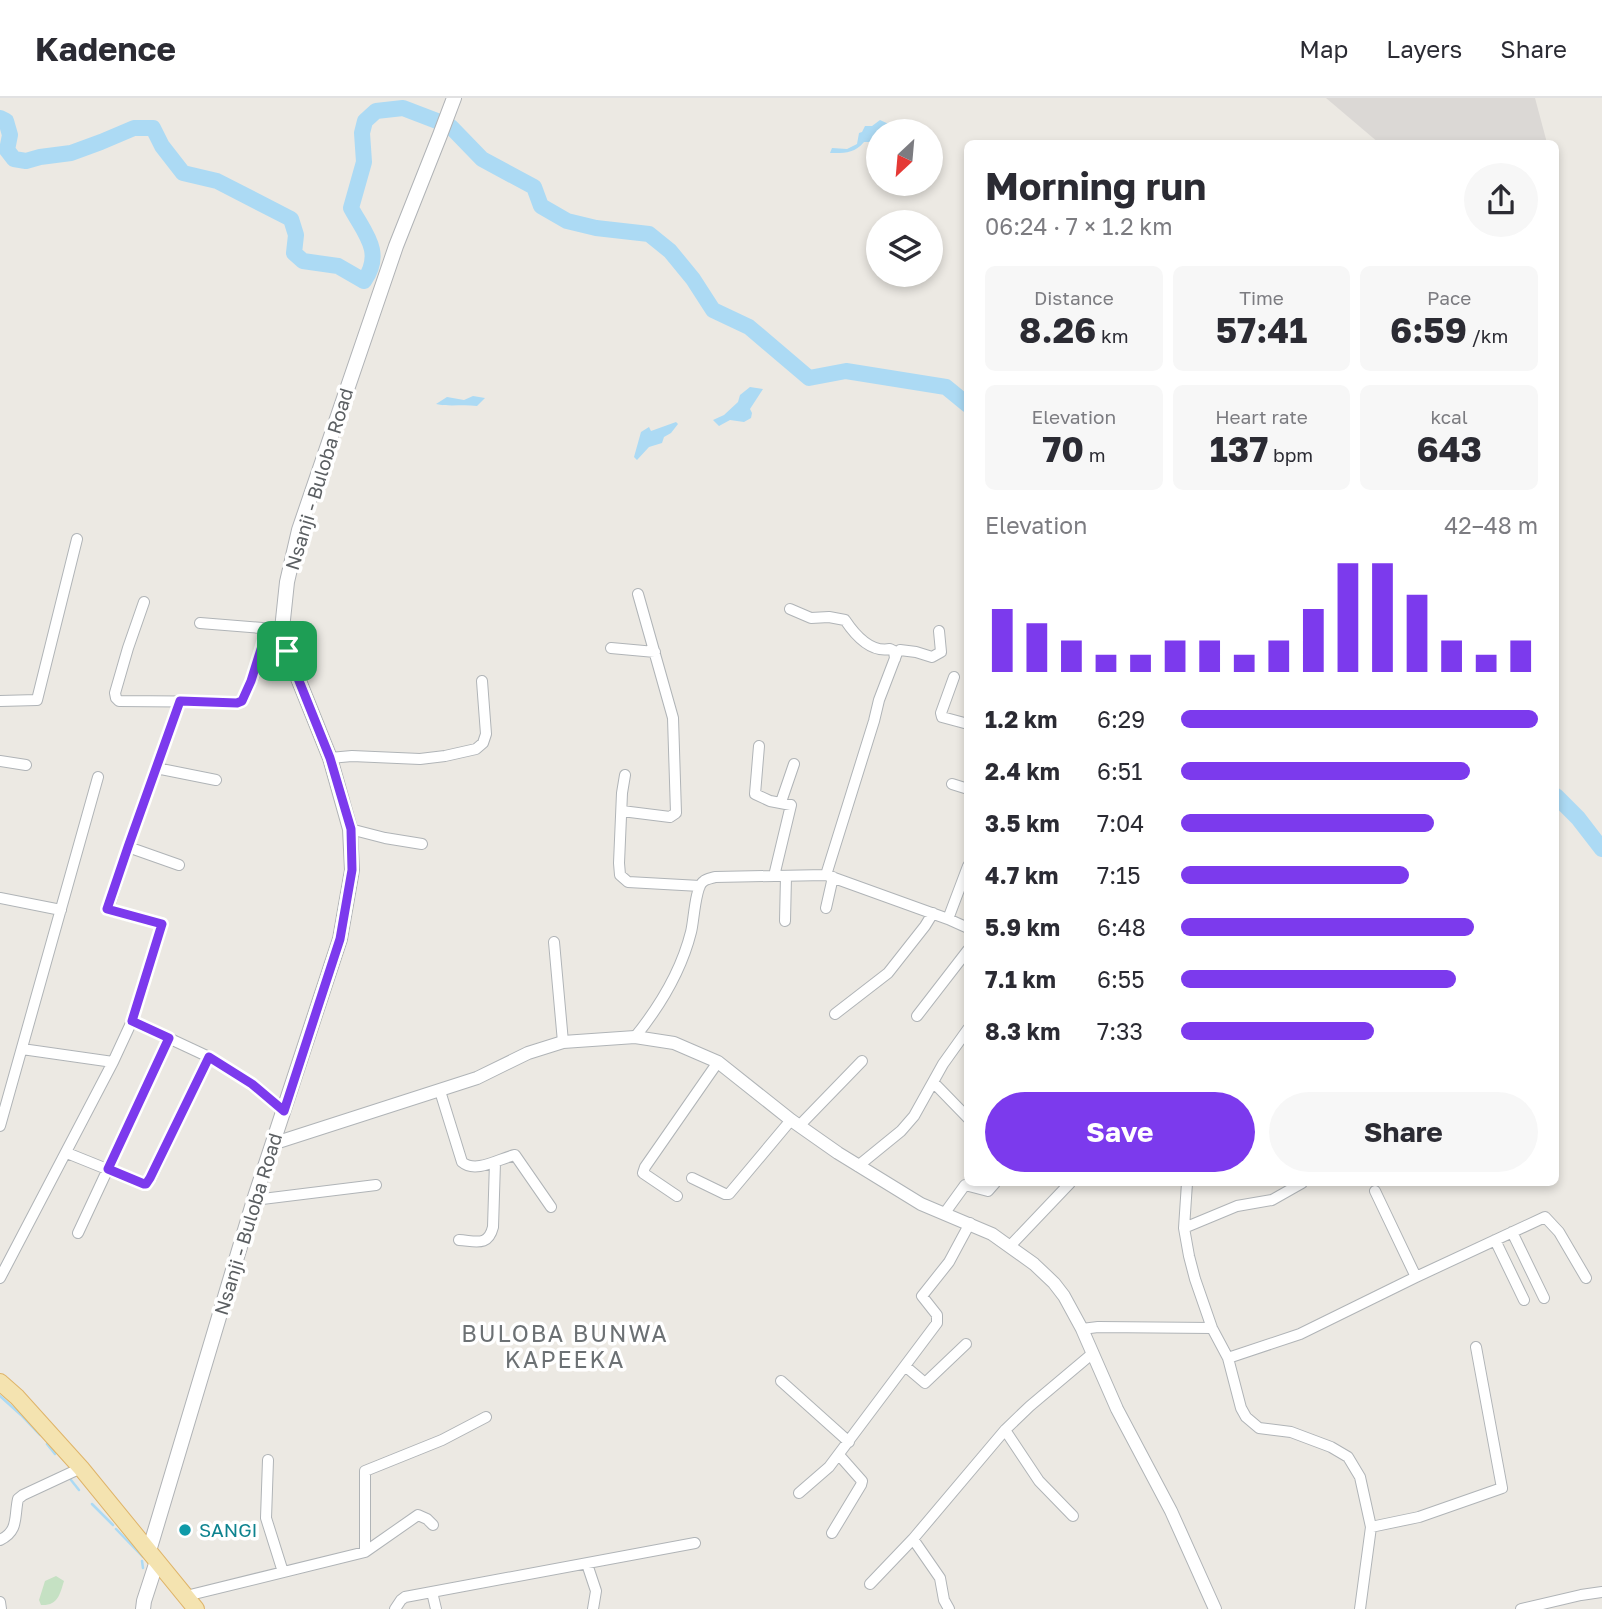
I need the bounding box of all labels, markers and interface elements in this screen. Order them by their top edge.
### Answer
text: Kadence [35,29,176,68]
text: Map [1299,34,1348,63]
text: Layers [1386,34,1462,63]
text: Share [1500,34,1567,63]
north arrow [866,119,943,196]
map controls [866,119,943,287]
text: Morning run [985,163,1206,208]
button: share [1464,163,1538,237]
button: layers [866,210,943,287]
text: 06:24 · 7 × 1.2 km [985,212,1173,240]
text: Distance [1034,286,1114,309]
text: Time [1239,286,1284,309]
text: Pace [1427,286,1471,309]
text: 8.26 [1019,309,1096,351]
text: 57:41 [1216,309,1307,351]
text: 6:59 [1390,309,1467,351]
text: km [1096,324,1129,347]
text: /km [1467,324,1508,347]
street label: Nsanji - Buloba Road [280,385,357,573]
text: Elevation [1032,405,1116,428]
text: Heart rate [1215,405,1308,428]
text: kcal [1430,405,1468,428]
text: 70 [1042,428,1084,470]
text: 137 [1210,428,1268,470]
text: 643 [1416,428,1482,470]
text: m [1084,443,1106,466]
text: bpm [1268,443,1313,466]
text: Elevation [985,511,1087,539]
text: 42–48 m [1444,511,1538,539]
pin [257,621,317,681]
icon: arrive [268,632,306,670]
text: 1.2 km [985,705,1057,733]
text: 6:29 [1097,705,1145,733]
text: 2.4 km [985,757,1060,785]
text: 6:51 [1097,757,1142,785]
text: 3.5 km [985,809,1060,837]
text: 7:04 [1097,809,1144,837]
text: 4.7 km [985,861,1059,889]
text: 7:15 [1097,861,1141,889]
text: 5.9 km [985,913,1060,941]
text: 6:48 [1097,913,1146,941]
text: 7.1 km [985,965,1056,993]
text: 6:55 [1097,965,1145,993]
text: 8.3 km [985,1017,1060,1045]
text: 7:33 [1097,1017,1143,1045]
button: Save [985,1092,1255,1172]
button: Share [1269,1092,1538,1172]
street label: Nsanji - Buloba Road [209,1130,286,1318]
district label: BULOBA BUNWA KAPEEKA [461,1319,669,1373]
place label: SANGI [199,1518,258,1541]
marker: SANGI [177,1522,193,1538]

